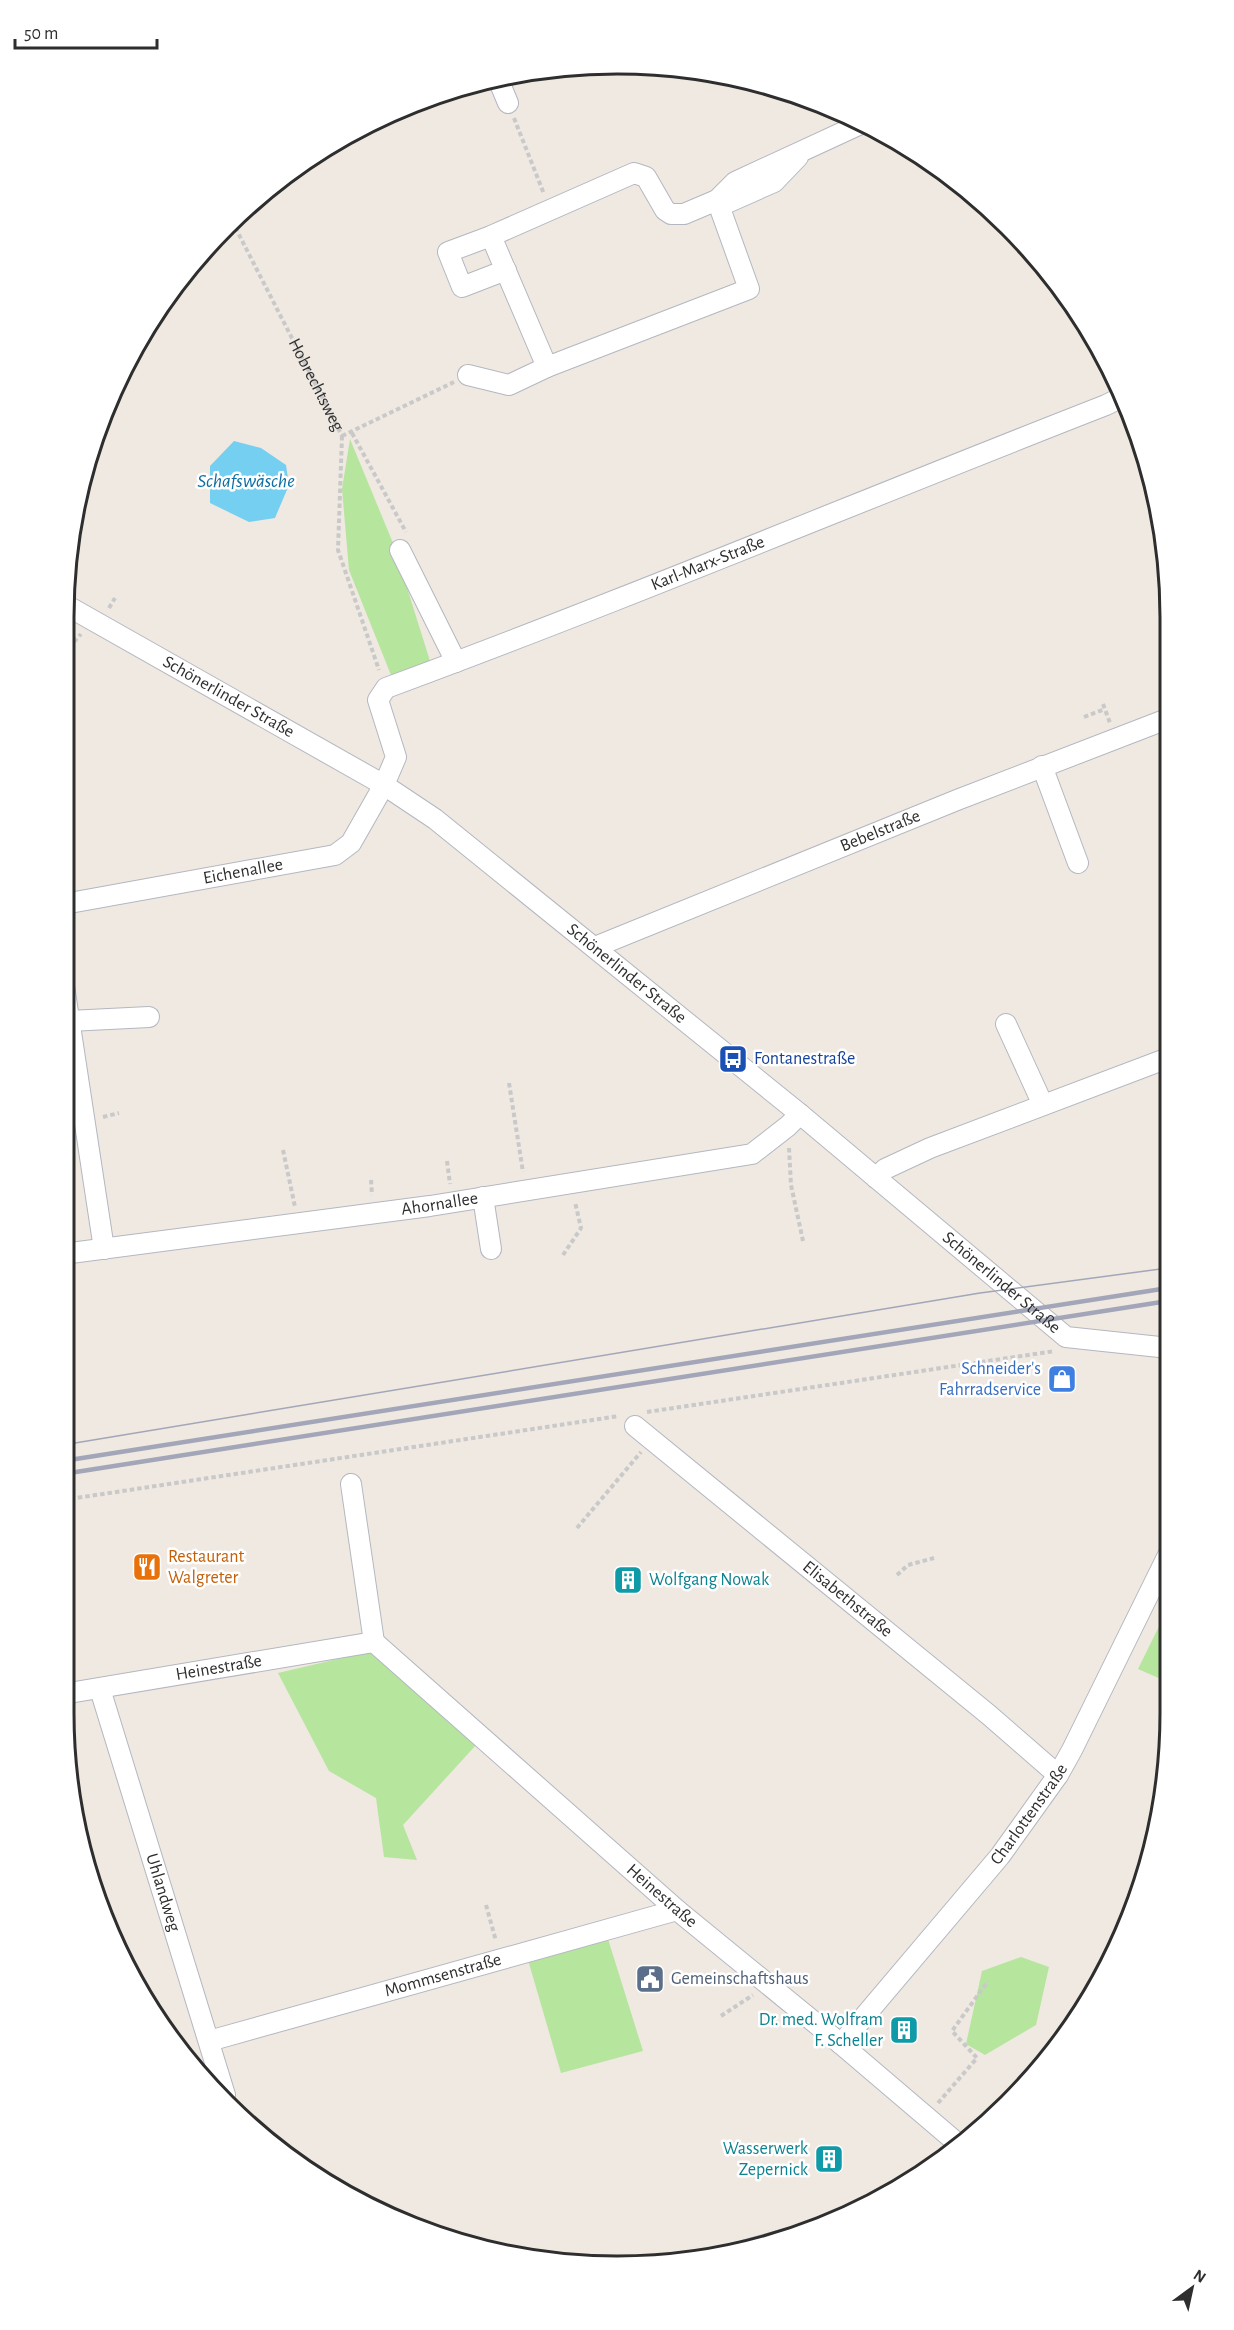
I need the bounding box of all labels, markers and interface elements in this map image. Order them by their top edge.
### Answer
scale bar [15,12,158,50]
text: 50 m [24,25,58,43]
street label: Hobrechtsweg [285,336,347,434]
water label: Schafswäsche [197,471,295,491]
street label: Karl-Marx-Straße [649,533,767,594]
street label: Schönerlinder Straße [160,653,297,741]
street label: Bebelstraße [838,807,923,855]
street label: Eichenallee [202,856,284,888]
street label: Schönerlinder Straße [563,920,689,1027]
bus stop icon: Fontanestraße [717,1043,749,1075]
place label: Fontanestraße [754,1050,855,1068]
street label: Ahornallee [400,1189,479,1219]
street label: Schönerlinder Straße [939,1228,1064,1337]
place label: Schneider's Fahrradservice [939,1360,1041,1399]
shop icon: Schneider's Fahrradservice [1046,1363,1078,1395]
place label: Restaurant Walgreter [168,1548,244,1587]
restaurant icon: Restaurant Walgreter [131,1551,163,1583]
street label: Elisabethstraße [799,1558,895,1641]
building icon: Wolfgang Nowak [612,1564,644,1596]
place label: Wolfgang Nowak [649,1571,770,1589]
street label: Heinestraße [174,1652,263,1684]
street label: Charlottenstraße [987,1761,1071,1869]
street label: Uhlandweg [142,1851,183,1934]
street label: Heinestraße [623,1861,700,1931]
street label: Mommsenstraße [383,1951,503,2000]
public building icon: Gemeinschaftshaus [634,1963,666,1995]
place label: Gemeinschaftshaus [671,1970,809,1988]
place label: Dr. med. Wolfram F. Scheller [759,2011,883,2050]
building icon: Dr. med. Wolfram F. Scheller [888,2014,920,2046]
place label: Wasserwerk Zepernick [723,2140,809,2179]
building icon: Wasserwerk Zepernick [813,2143,845,2175]
north arrow [1162,2258,1222,2318]
text: N [1191,2267,1209,2286]

